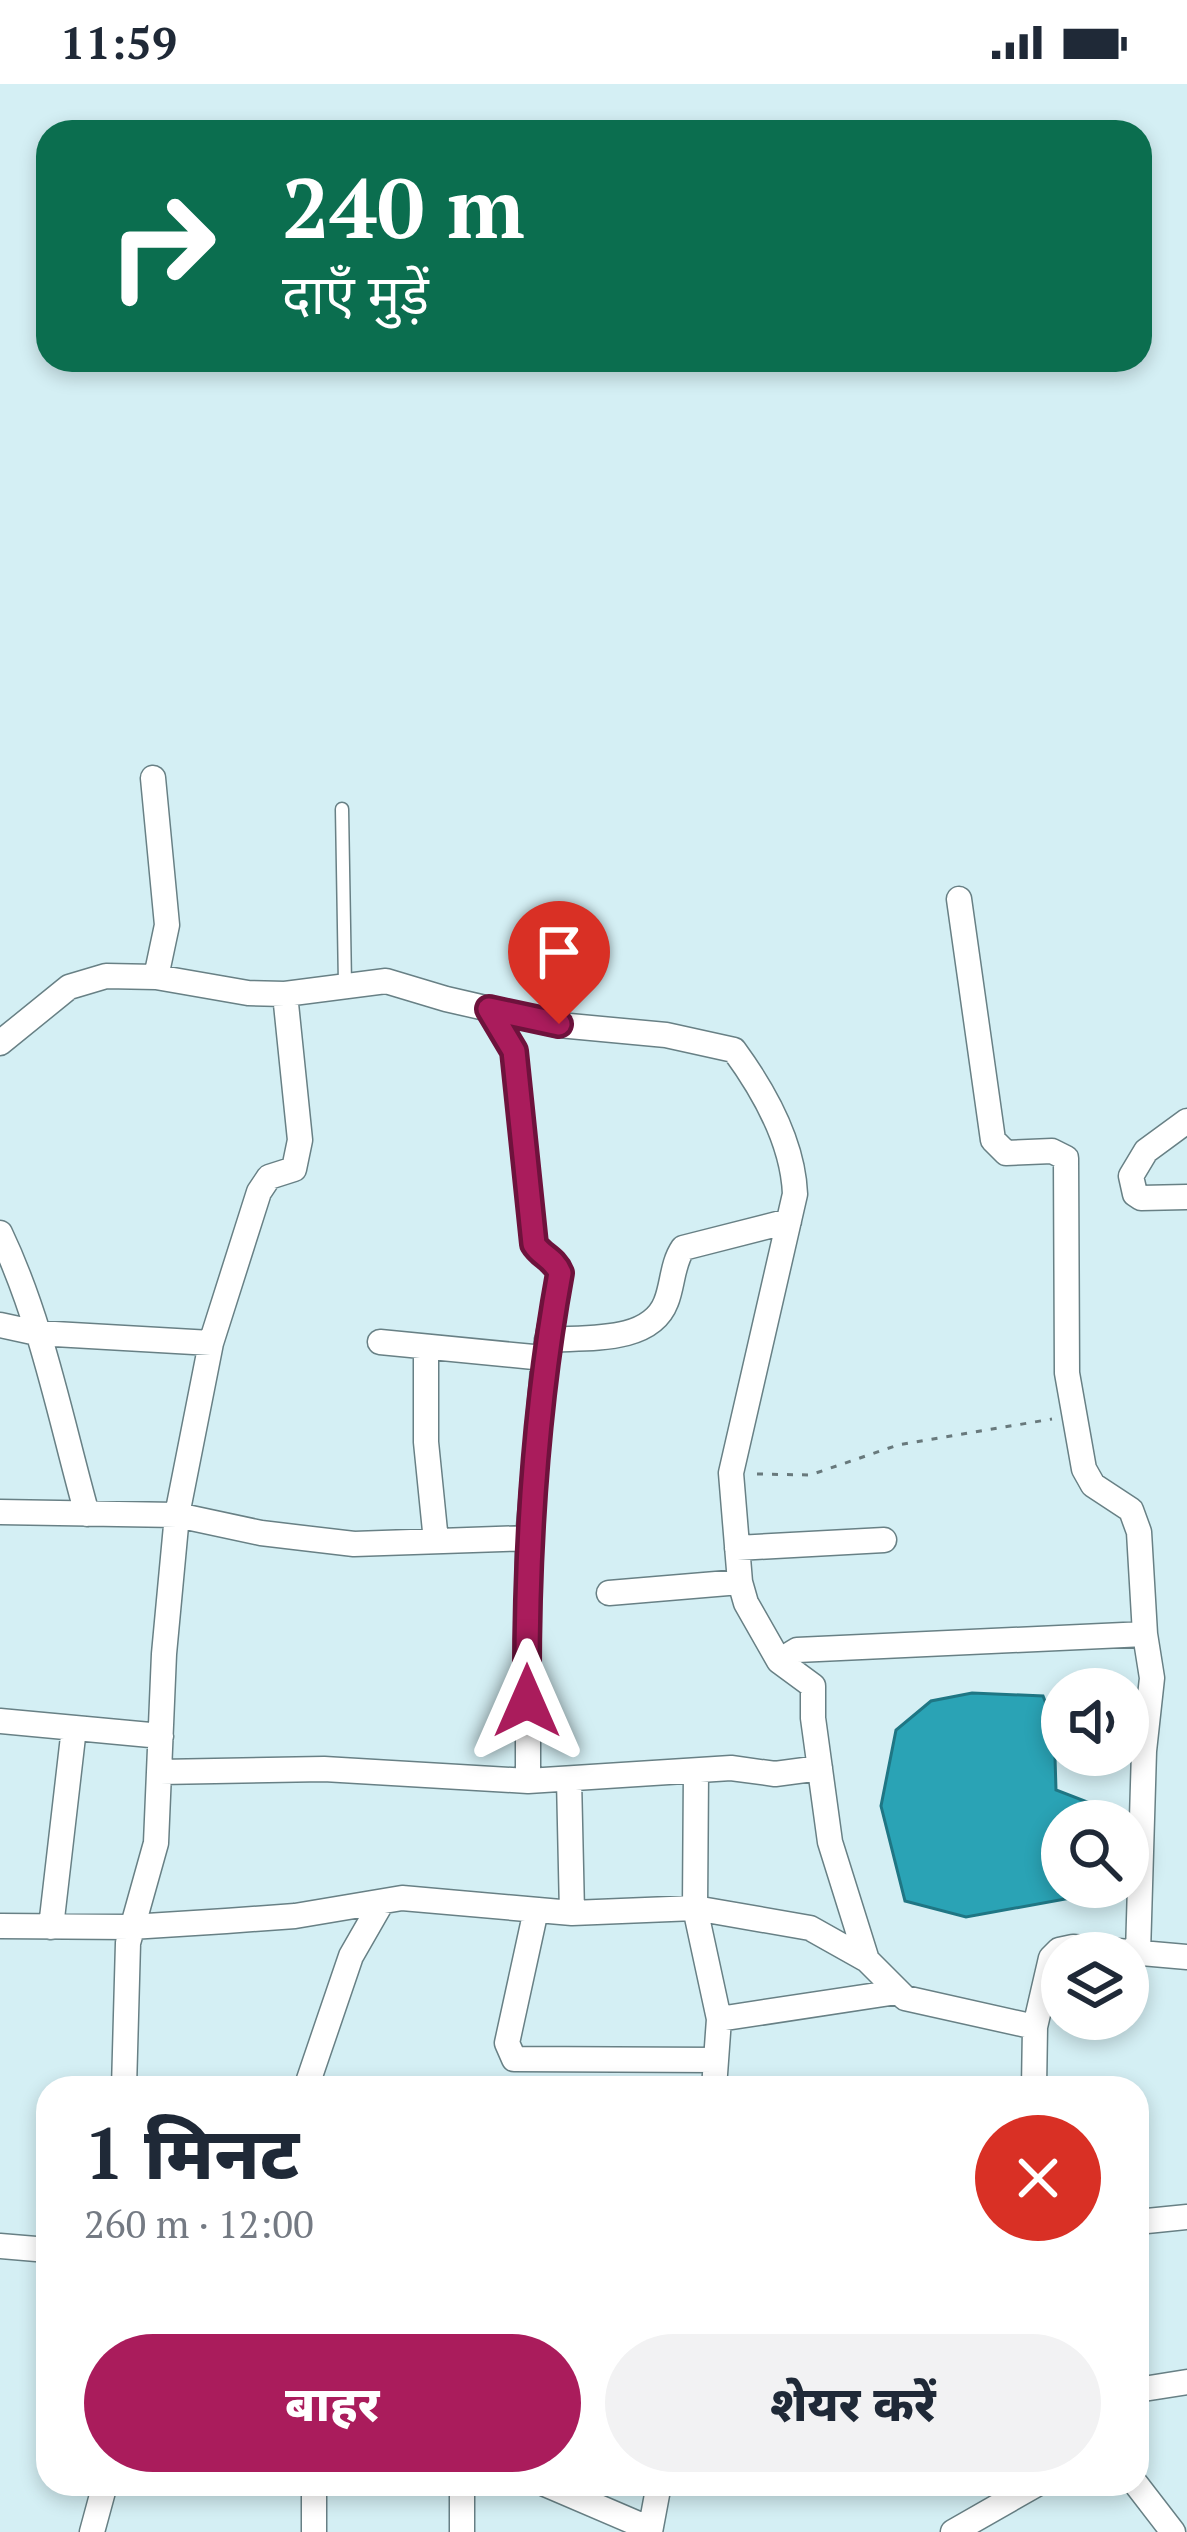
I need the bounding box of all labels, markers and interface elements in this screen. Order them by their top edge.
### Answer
text: 11:59 [60,12,177,72]
text: 240 m [282,151,525,262]
icon: right [84,168,240,324]
text: दाएँ मुड़ें [282,258,429,329]
pin [508,901,610,1024]
icon: arrive [526,919,592,985]
position arrow [464,1638,590,1764]
map controls [1041,1668,1149,2040]
button: sound [1041,1668,1149,1776]
button: search [1041,1800,1149,1908]
button: layers [1041,1932,1149,2040]
text: 1 मिनट [84,2104,299,2200]
button: close [975,2115,1101,2241]
text: 260 m · 12:00 [84,2197,314,2249]
button: बाहर [84,2334,581,2472]
button: शेयर करें [605,2334,1101,2472]

